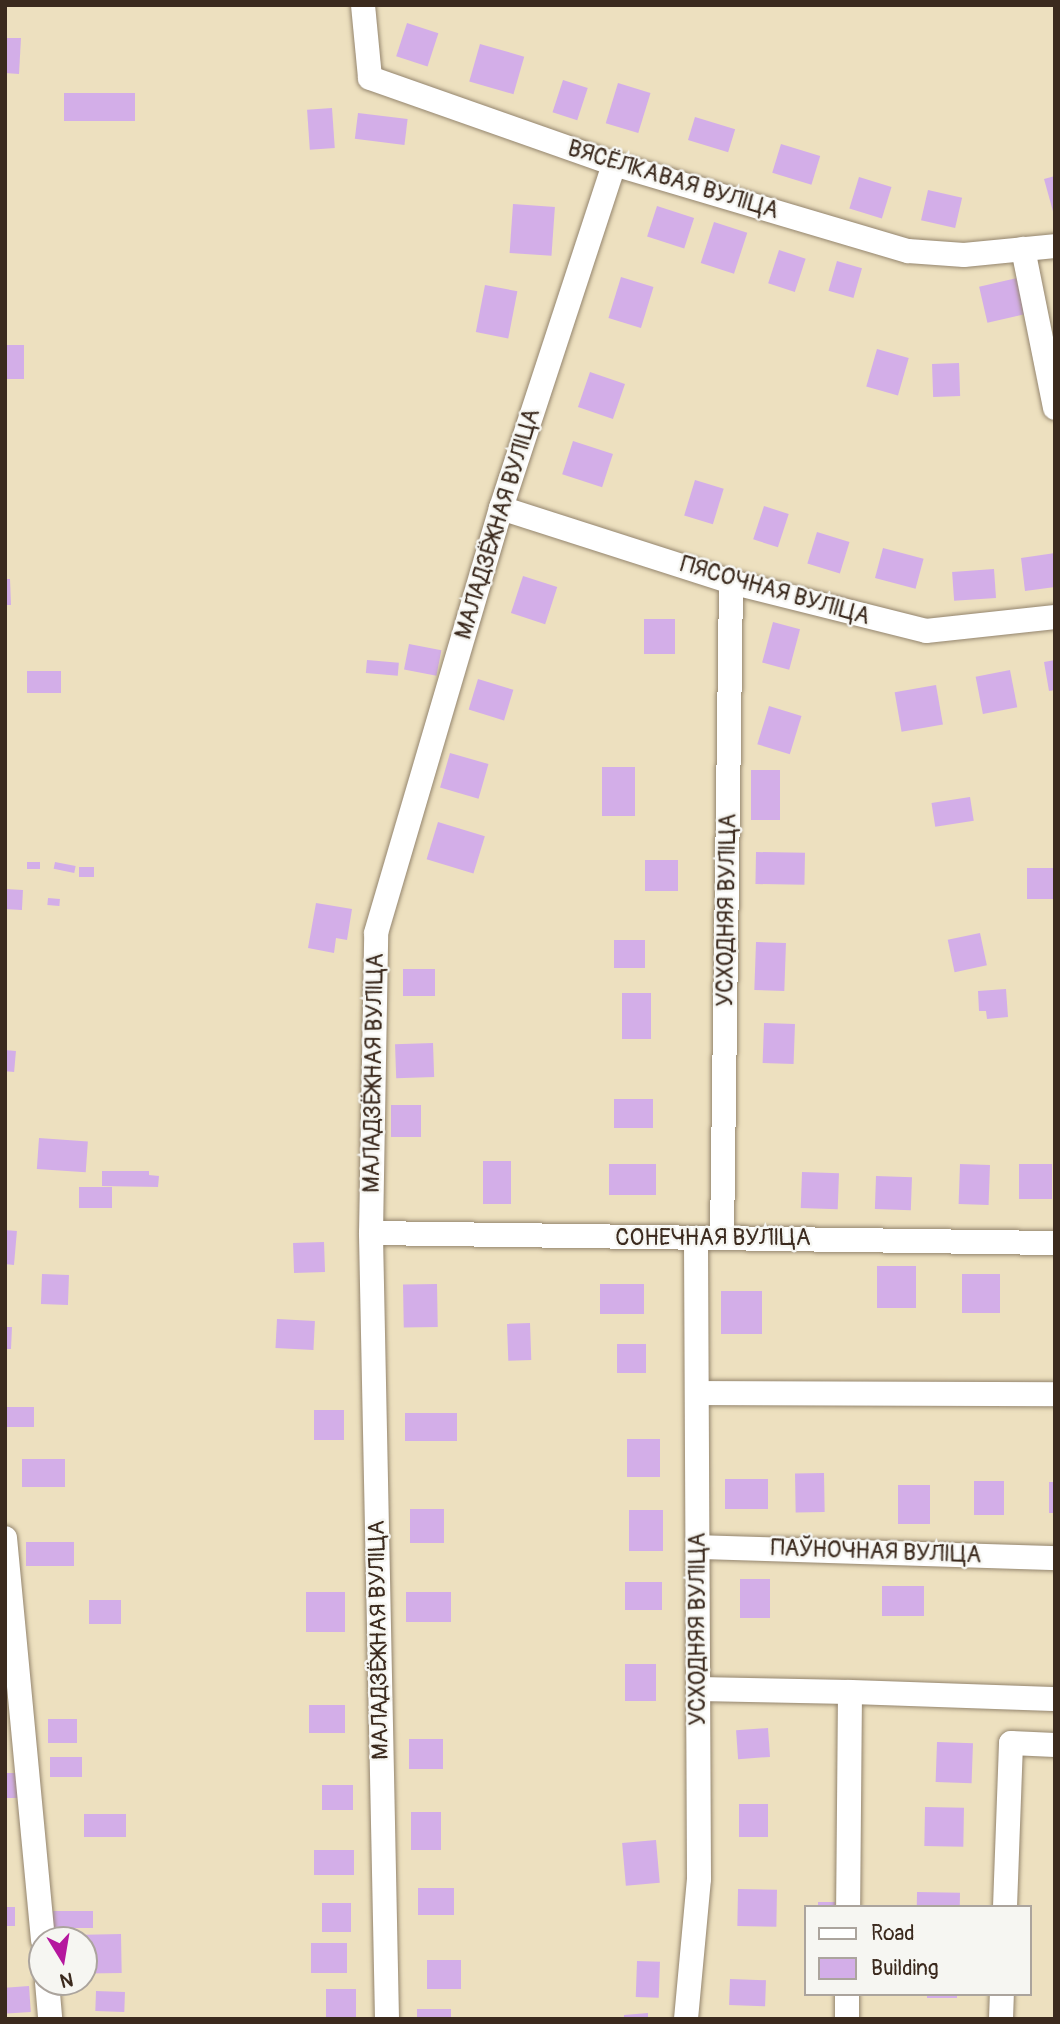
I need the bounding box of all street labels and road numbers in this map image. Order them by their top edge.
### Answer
street label: ВЯСЁЛКАВАЯ ВУЛІЦА [564,135,782,225]
street label: МАЛАДЗЁЖНАЯ ВУЛІЦА [450,405,546,643]
street label: ПЯСОЧНАЯ ВУЛІЦА [677,551,873,631]
street label: УСХОДНЯЯ ВУЛІЦА [712,813,742,1007]
street label: МАЛАДЗЁЖНАЯ ВУЛІЦА [358,953,390,1193]
street label: СОНЕЧНАЯ ВУЛІЦА [615,1224,811,1252]
street label: МАЛАДЗЁЖНАЯ ВУЛІЦА [363,1520,395,1760]
street label: УСХОДНЯЯ ВУЛІЦА [684,1532,712,1726]
street label: ПАЎНОЧНАЯ ВУЛІЦА [770,1535,982,1569]

